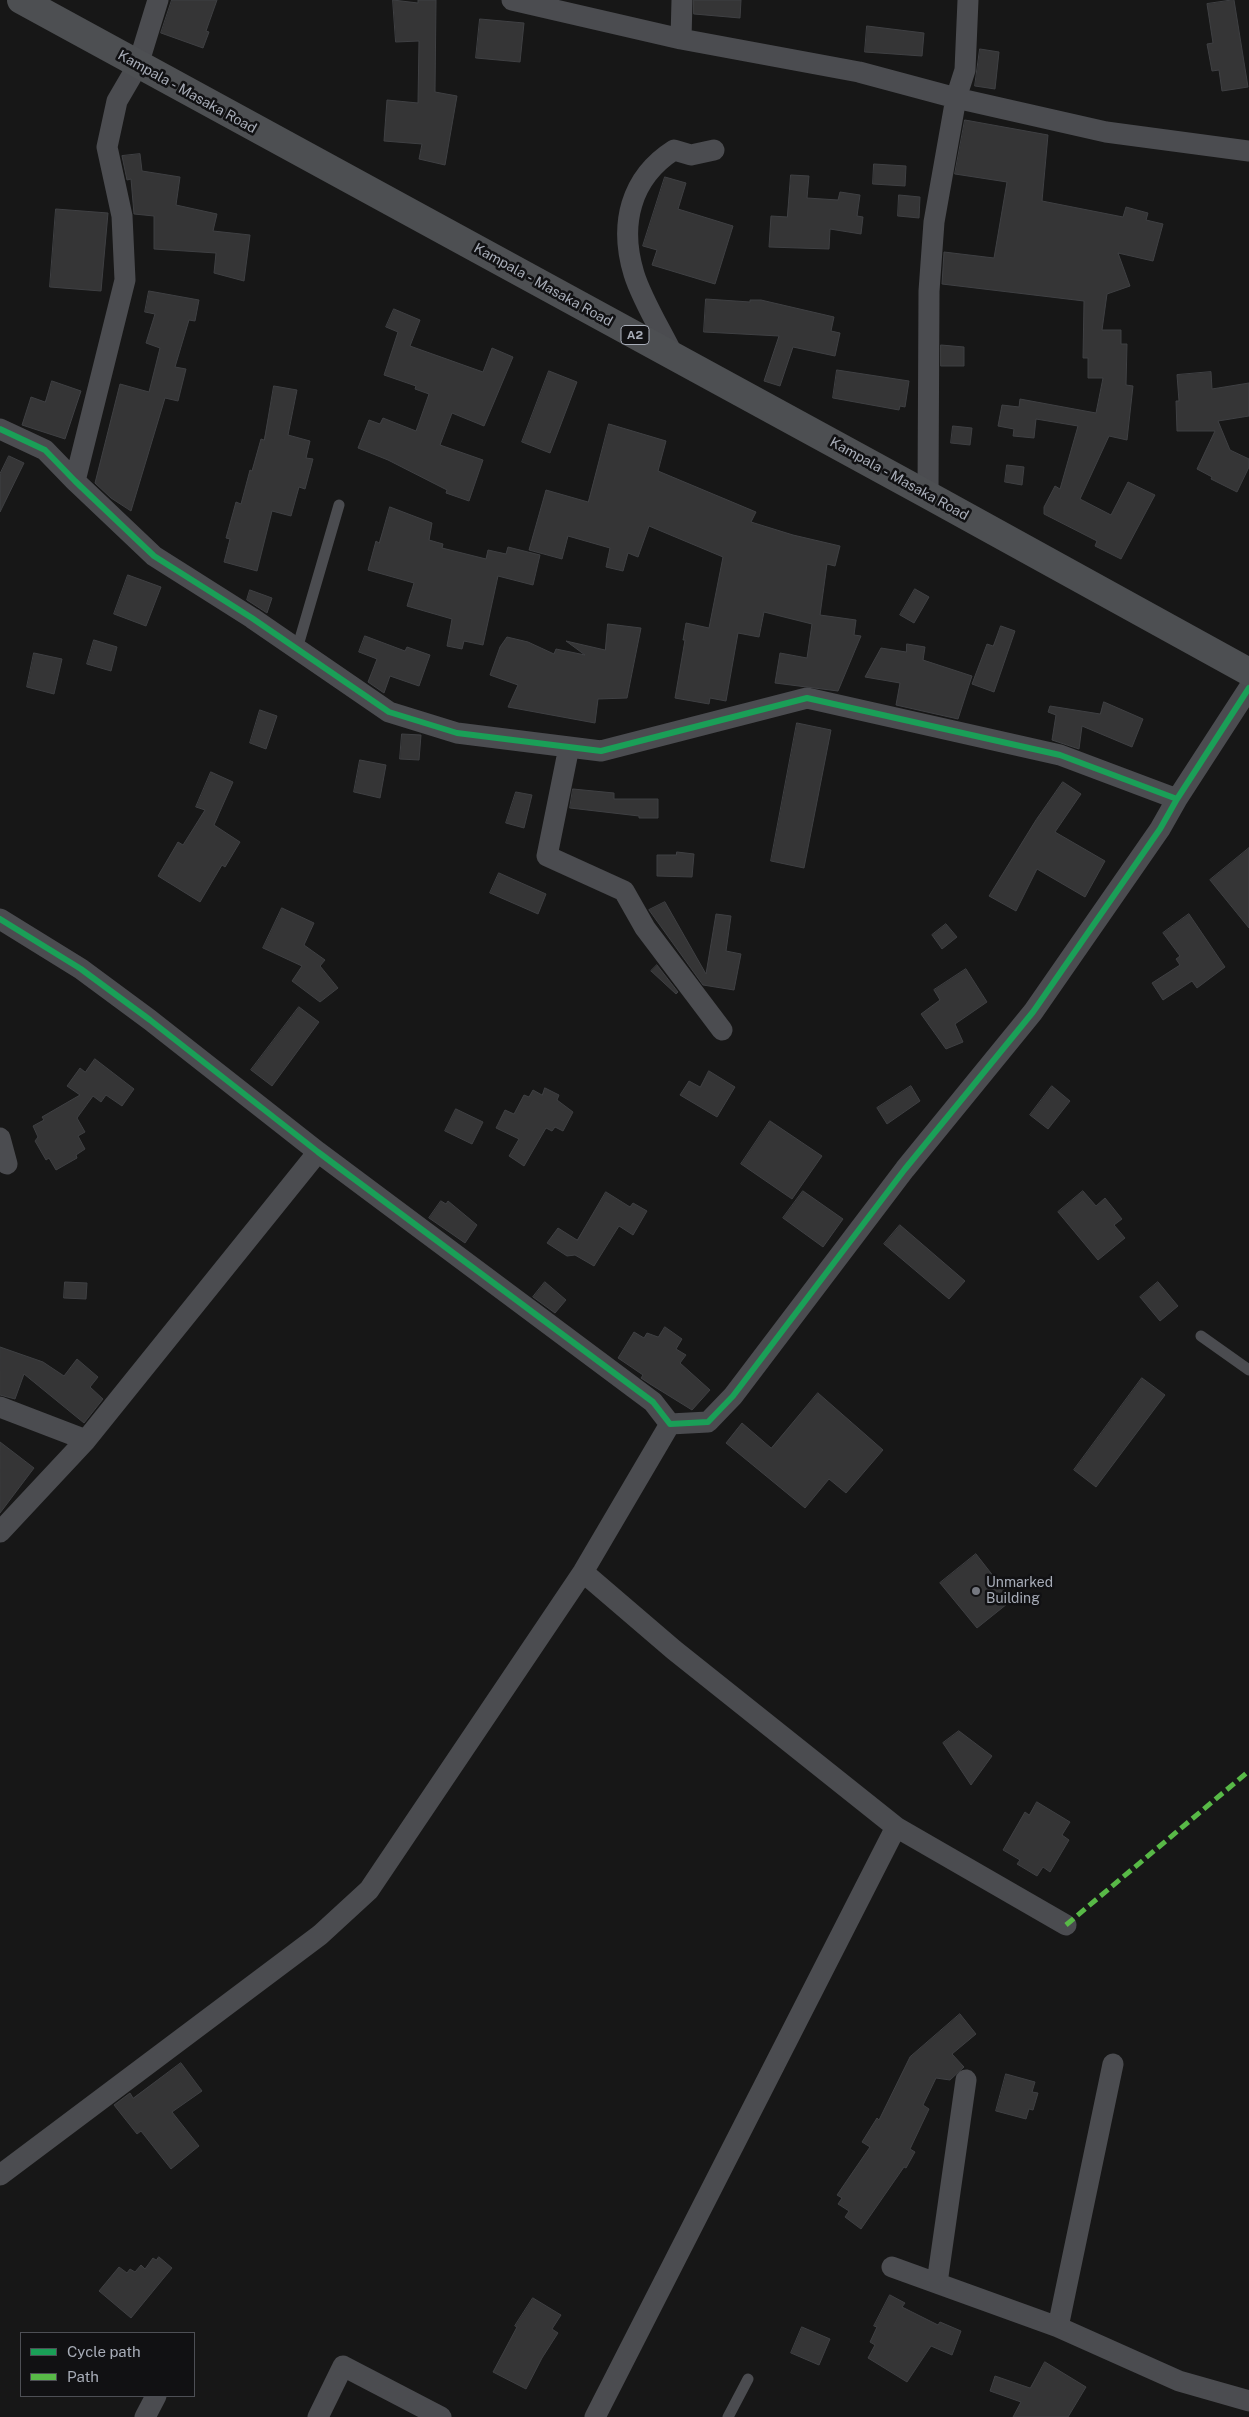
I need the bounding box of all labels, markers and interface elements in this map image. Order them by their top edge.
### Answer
street label: Kampala - Masaka Road [115,47,259,137]
street label: Kampala - Masaka Road [471,240,615,330]
road number: A2 [621,326,649,344]
street label: Kampala - Masaka Road [827,434,971,524]
place label: Unmarked Building [986,1575,1053,1608]
marker: Unmarked Building [970,1585,982,1597]
legend [20,2332,195,2397]
text: Cycle path [67,2343,141,2360]
text: Path [67,2368,99,2385]

